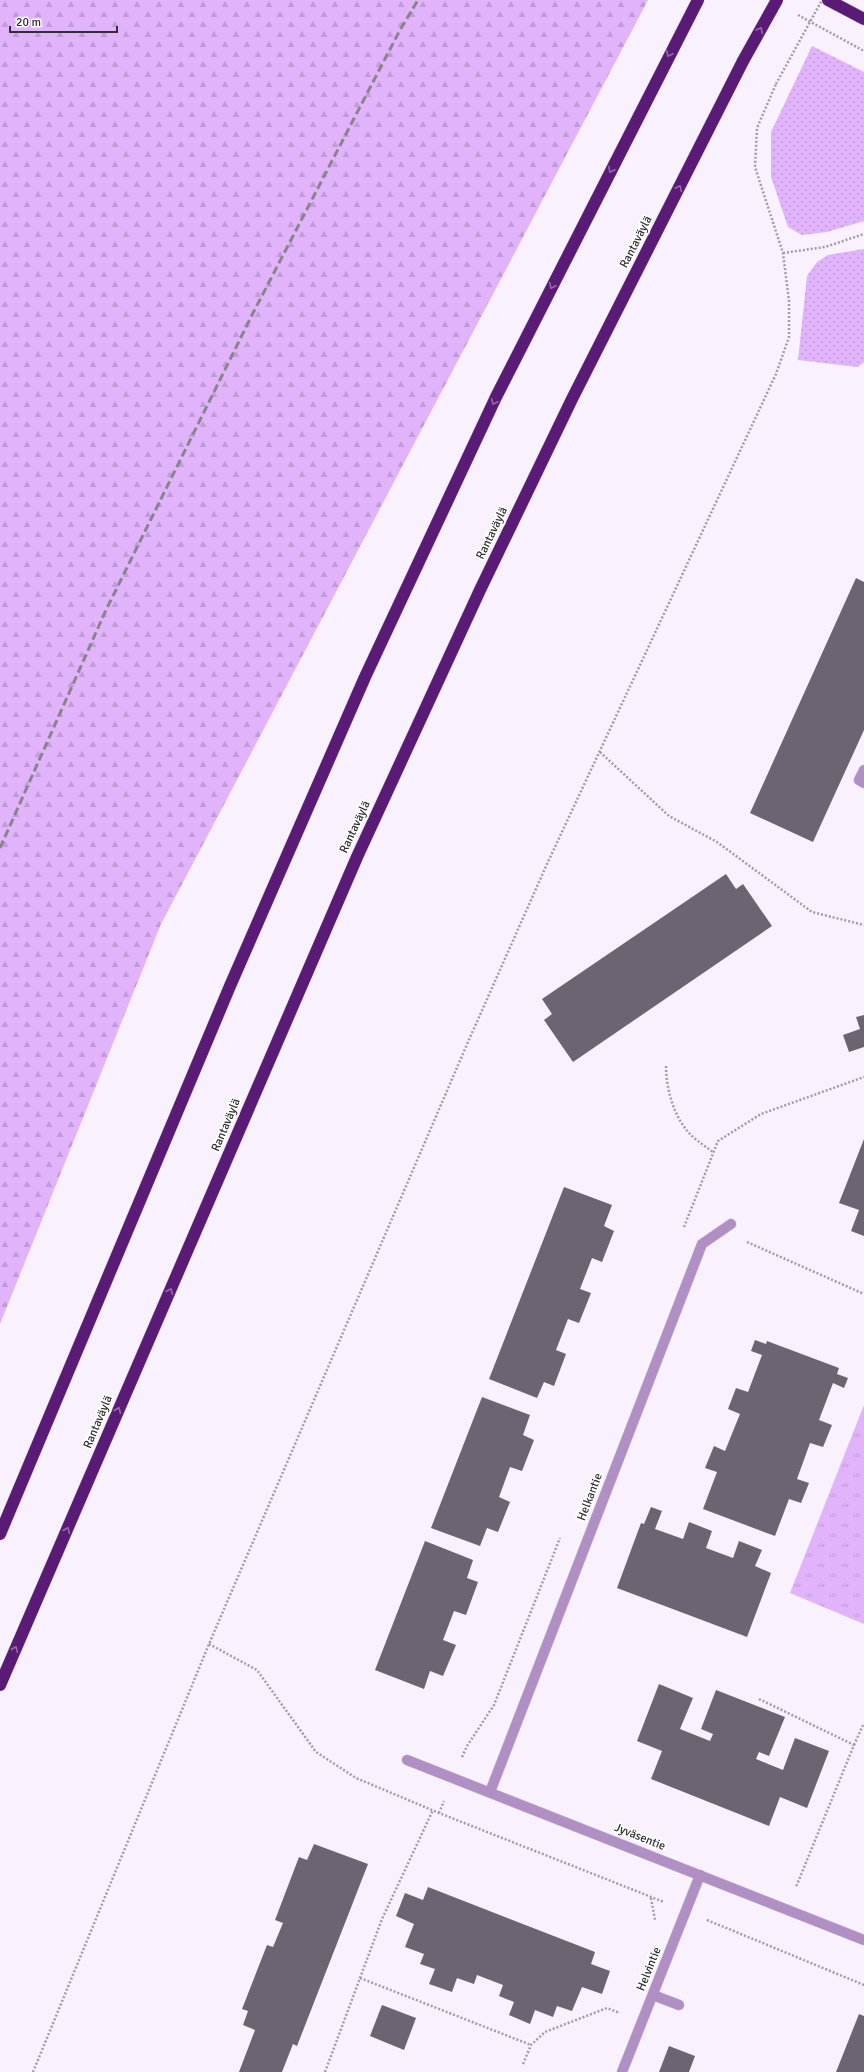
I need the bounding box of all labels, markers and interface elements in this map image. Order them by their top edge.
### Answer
scale bar [10,8,117,34]
text: 20 m [16,15,41,30]
one-way arrow [756,27,763,35]
one-way arrow [667,50,674,57]
one-way arrow [608,166,616,173]
one-way arrow [674,185,682,192]
street label: Rantaväylä [616,213,656,271]
one-way arrow [549,282,557,290]
one-way arrow [491,398,499,406]
street label: Rantaväylä [473,504,511,562]
street label: Rantaväylä [336,798,374,856]
street label: Rantaväylä [208,1096,244,1154]
one-way arrow [165,1288,173,1295]
street label: Rantaväylä [80,1393,116,1451]
one-way arrow [114,1407,122,1414]
street label: Helkantie [574,1471,606,1523]
one-way arrow [62,1526,70,1534]
one-way arrow [11,1646,19,1653]
street label: Jyväsentie [612,1820,668,1854]
street label: Helvintie [633,1945,665,1993]

